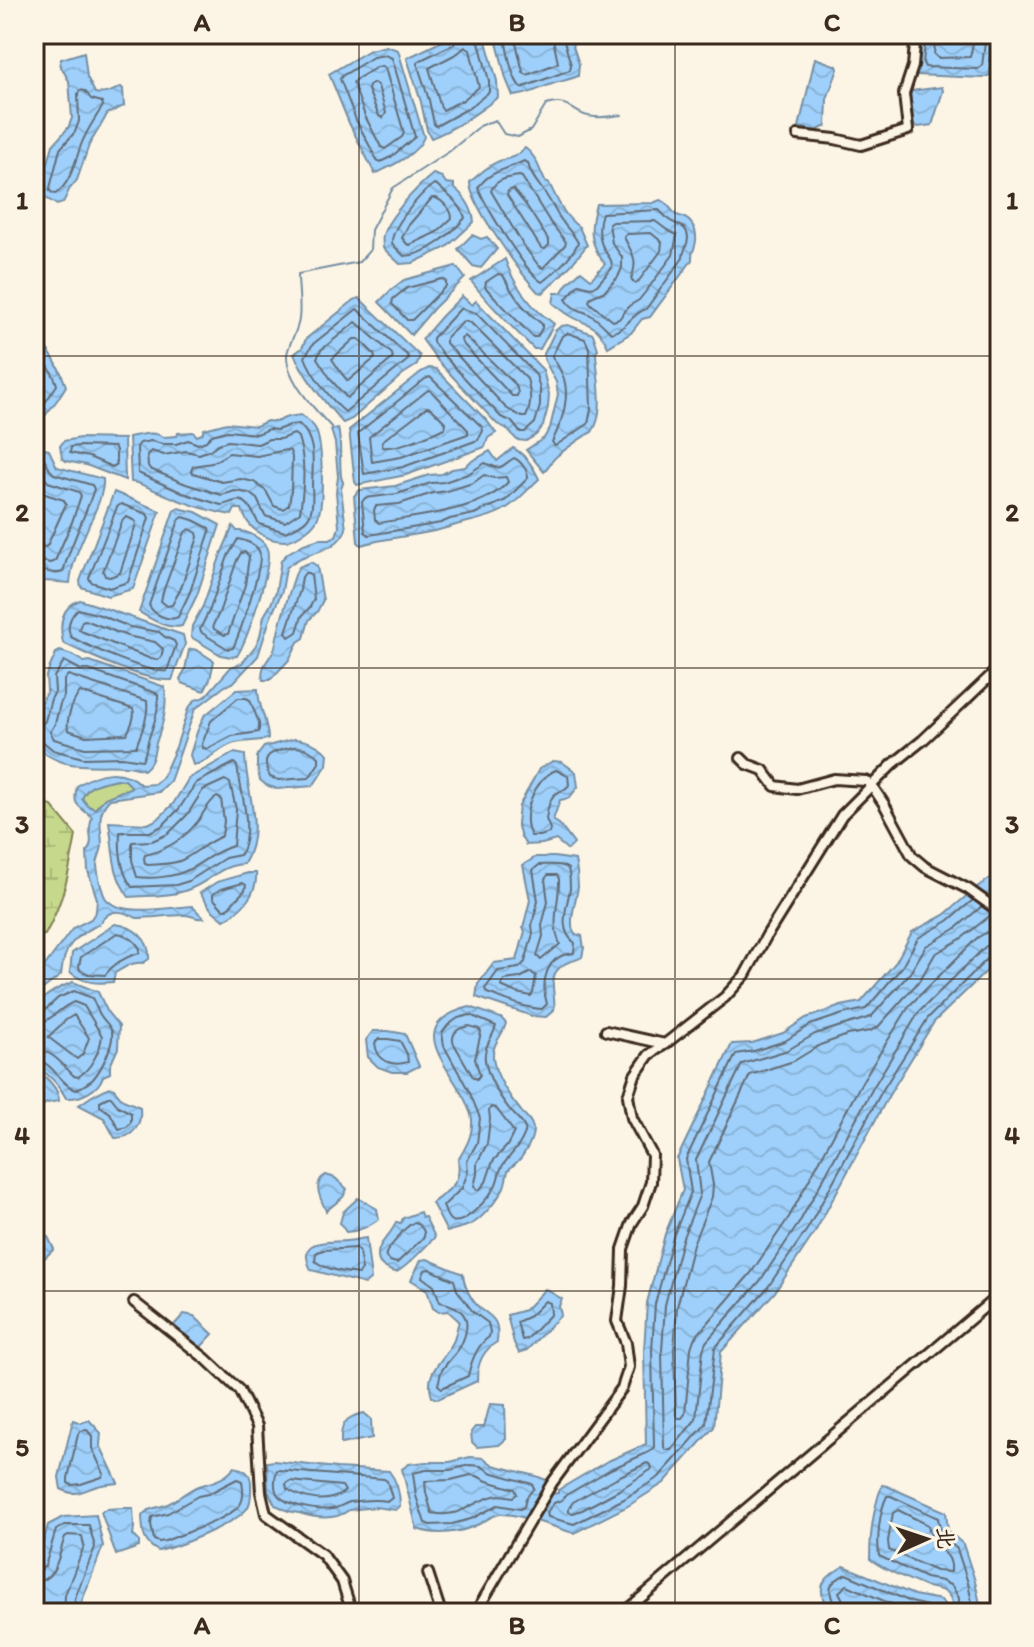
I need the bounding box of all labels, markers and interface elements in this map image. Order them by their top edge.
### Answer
text: A [193,6,211,38]
text: B [509,6,526,38]
text: C [824,6,841,38]
text: 1 [16,184,28,216]
text: 1 [1006,184,1018,216]
text: 2 [15,496,29,528]
text: 2 [1005,496,1019,528]
text: 3 [15,808,29,840]
text: 3 [1005,808,1019,840]
text: 4 [14,1119,30,1151]
text: 4 [1004,1119,1020,1151]
text: 5 [15,1431,29,1463]
text: 5 [1005,1431,1019,1463]
north arrow [886,1499,966,1579]
text: 北 [931,1526,960,1550]
text: A [193,1609,211,1641]
text: B [509,1609,526,1641]
text: C [824,1609,841,1641]

